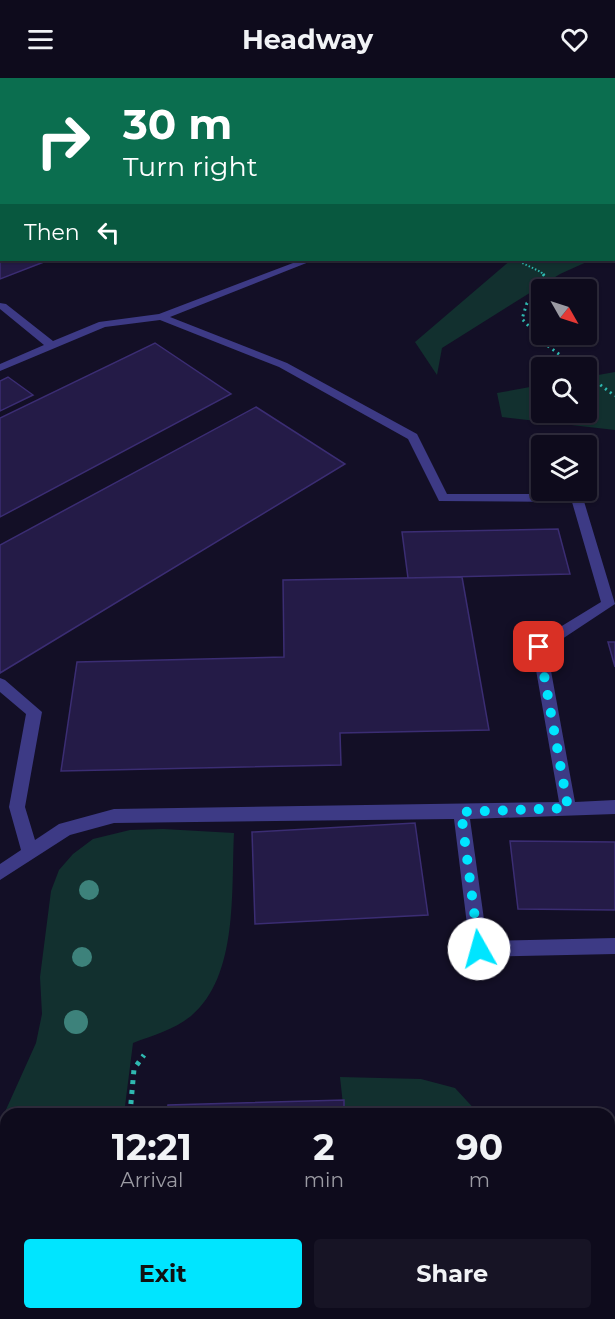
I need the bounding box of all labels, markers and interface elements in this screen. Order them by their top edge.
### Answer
icon: menu [24,23,57,56]
text: Headway [242,23,373,56]
icon: heart [558,23,591,56]
text: 30 m [123,98,232,150]
icon: right [24,102,102,180]
text: Turn right [123,150,258,183]
icon: left [92,216,125,249]
text: Then [24,219,80,246]
north arrow [531,279,597,345]
map controls [531,279,597,501]
button: search [531,357,597,423]
button: layers [531,435,597,501]
pin [513,621,564,672]
icon: arrive [522,630,555,663]
position arrow [447,917,511,981]
text: 12:21 [112,1125,192,1169]
text: 2 [313,1125,334,1169]
text: 90 [456,1125,503,1169]
text: Arrival [120,1168,183,1192]
text: min [304,1168,344,1192]
text: m [469,1168,490,1192]
button: Exit [24,1239,302,1308]
button: Share [314,1239,591,1308]

